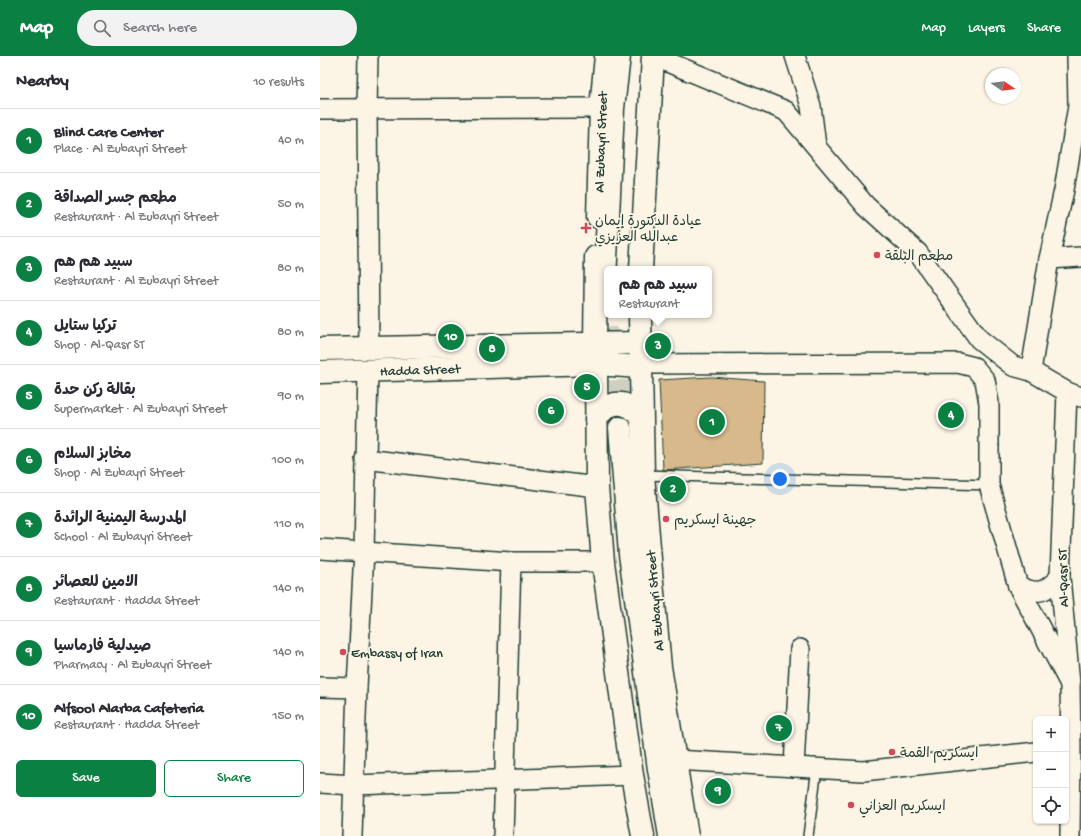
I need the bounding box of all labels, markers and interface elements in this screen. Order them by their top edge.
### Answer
search box [77,10,357,46]
text: Map [20,17,53,40]
icon: search [91,17,113,39]
text: Search here [123,19,197,37]
text: Map [922,20,946,37]
text: Layers [968,20,1005,37]
text: Share [1027,20,1061,37]
north arrow [985,68,1021,104]
text: Nearby [16,72,69,92]
text: 10 results [253,75,304,90]
street label: Al Zubayri Street [592,90,613,193]
text: Blind Care Center [54,124,163,142]
text: 1 [26,133,32,148]
text: 40 m [278,133,304,148]
text: Place · Al Zubayri Street [54,142,186,157]
text: مطعم جسر الصداقة [54,190,177,208]
text: 2 [26,197,32,212]
text: 50 m [277,197,304,212]
text: Restaurant · Al Zubayri Street [54,210,218,225]
place label: عيادة الدكتورة إيمان عبدالله العزيزي [595,214,702,247]
marker: عيادة الدكتورة إيمان عبدالله العزيزي [580,222,592,234]
place label: مطعم البلقة [885,249,953,266]
marker: مطعم البلقة [872,250,882,260]
text: سبيد هم هم [54,254,133,272]
text: 3 [26,261,32,276]
text: 80 m [277,261,304,276]
popup [604,266,712,318]
text: Restaurant · Al Zubayri Street [54,274,218,289]
text: سبيد هم هم [619,277,697,295]
text: Restaurant [619,297,679,312]
text: تركيا ستايل [54,318,116,336]
pin: 10 [438,322,464,352]
text: 4 [26,325,32,340]
text: 80 m [277,325,304,340]
pin: 3 [645,331,671,361]
pin: 8 [479,334,505,364]
text: Shop · Al-Qasr ST [54,338,144,353]
street label: Hadda Street [380,362,462,381]
pin: 5 [574,372,600,402]
text: بقالة ركن حدة [54,382,136,400]
text: 5 [26,389,32,404]
text: 90 m [278,389,304,404]
pin: 6 [538,396,564,426]
pin: 4 [938,400,964,430]
text: Supermarket · Al Zubayri Street [54,402,227,417]
pin: 1 [699,407,725,437]
text: مخابز السلام [54,446,132,464]
text: 6 [26,453,32,468]
text: 100 m [272,453,304,468]
text: Shop · Al Zubayri Street [54,466,184,481]
your location [770,469,790,489]
pin: 2 [660,474,686,504]
text: المدرسة اليمنية الرائدة [54,510,186,528]
place label: جهينة ايسكريم [674,513,756,530]
marker: جهينة ايسكريم [661,514,671,524]
text: 7 [26,517,32,532]
text: 110 m [274,517,304,532]
text: School · Al Zubayri Street [54,530,192,545]
street label: Al Zubayri Street [644,548,669,652]
street label: Al-Qasr ST [1055,548,1074,607]
text: الامين للعصائر [54,574,138,592]
text: 8 [25,581,33,596]
text: 140 m [273,581,304,596]
text: Restaurant · Hadda Street [54,594,199,609]
text: صيدلية فارماسيا [54,638,151,656]
text: 9 [26,645,32,660]
text: 140 m [273,645,304,660]
place label: Embassy of Iran [351,646,443,663]
marker: Embassy of Iran [338,647,348,657]
text: Pharmacy · Al Zubayri Street [54,658,211,673]
text: Alfsool Alarba Cafeteria [54,700,204,718]
text: 10 [23,709,35,724]
text: 150 m [272,709,304,724]
pin: 7 [766,713,792,743]
map controls [1033,716,1069,824]
button: + [1033,716,1069,752]
text: Restaurant · Hadda Street [54,718,199,733]
place label: ايسكريم القمة [900,746,978,763]
marker: ايسكريم القمة [887,747,897,757]
button: − [1033,752,1069,788]
button: Save [16,760,156,797]
button: Share [164,760,304,797]
pin: 9 [705,776,731,806]
button: locate [1033,788,1069,824]
place label: ايسكريم العزاني [859,799,946,818]
marker: ايسكريم العزاني [846,800,856,810]

